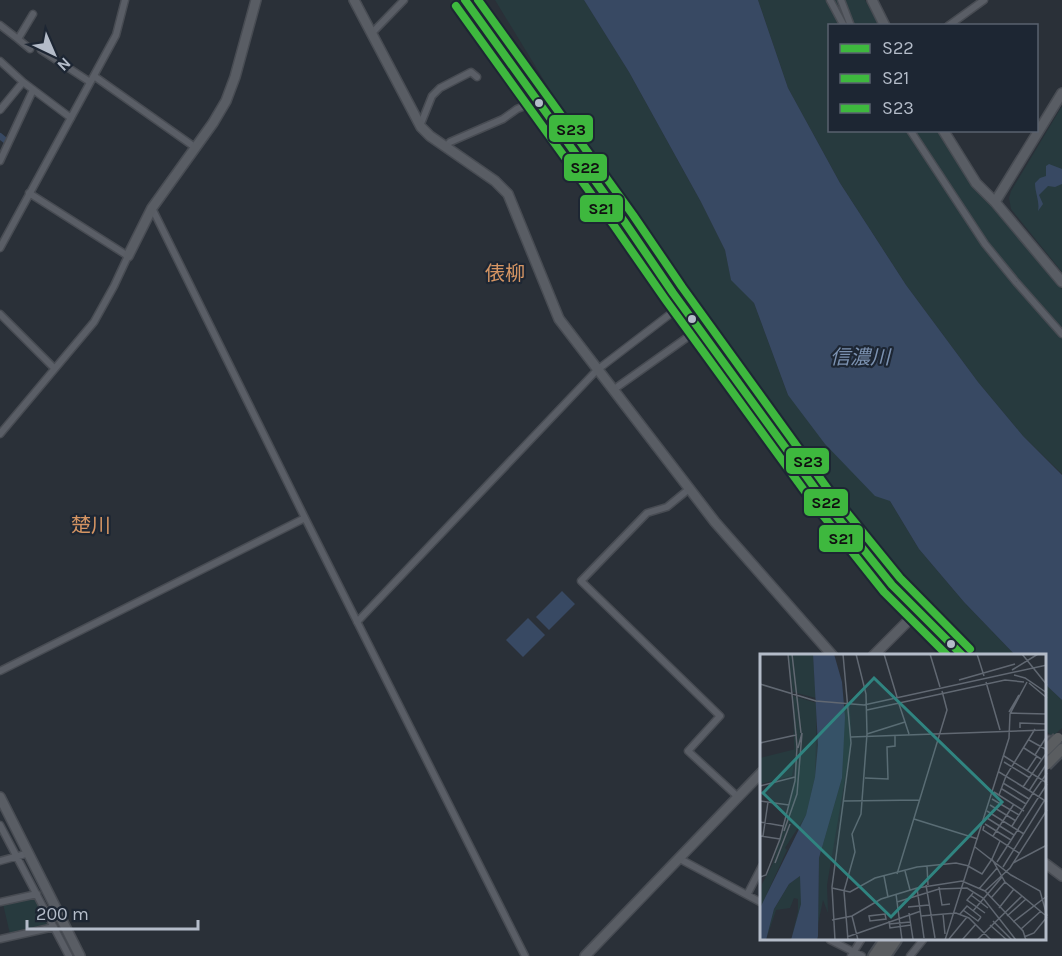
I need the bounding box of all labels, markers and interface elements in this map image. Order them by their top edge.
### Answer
north arrow [24,24,84,84]
legend [828,24,1038,132]
text: S22 [882,37,914,59]
text: N [53,54,75,75]
text: S21 [882,67,909,89]
unlabelled marker [533,97,545,109]
text: S23 [882,97,914,119]
line badge: S23 [548,114,594,143]
text: S23 [556,120,586,139]
line badge: S22 [563,153,608,182]
text: S22 [570,158,600,177]
line badge: S21 [579,194,624,223]
text: S21 [588,199,614,218]
district label: 俵柳 [485,262,525,285]
unlabelled marker [686,313,698,325]
water label: 信濃川 [830,346,892,369]
line badge: S23 [785,447,830,475]
text: S23 [793,452,823,471]
line badge: S22 [803,488,849,517]
text: S22 [811,493,841,512]
district label: 楚川 [71,514,111,537]
line badge: S21 [818,524,864,553]
text: S21 [828,529,854,548]
unlabelled marker [945,638,957,650]
inset map [760,654,1047,941]
scale bar [27,893,198,931]
text: 200 m [36,903,89,925]

